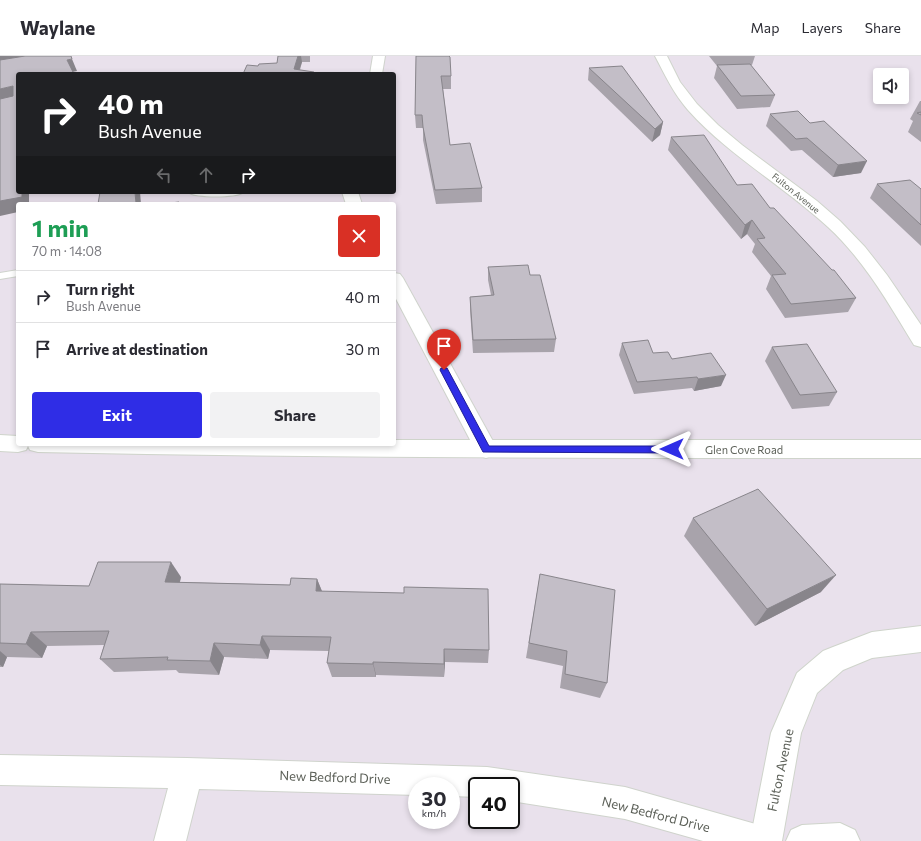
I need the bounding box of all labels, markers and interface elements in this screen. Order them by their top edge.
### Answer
text: Waylane [20,16,95,39]
text: Map [751,19,779,36]
text: Layers [801,19,843,36]
text: Share [865,19,901,36]
map controls [873,68,909,104]
button: sound [873,68,909,104]
text: 40 m [98,86,164,120]
icon: right [32,88,84,140]
text: Bush Avenue [98,120,202,142]
icon: left [153,164,175,186]
icon: ahead [195,164,217,186]
icon: right [237,164,259,186]
street label: Fulton Avenue [770,170,822,216]
text: 1 min [32,213,89,242]
button: close [338,215,380,257]
text: 70 m · 14:08 [32,243,102,259]
text: Turn right [66,280,135,298]
icon: right [32,286,54,308]
text: 40 m [345,288,380,306]
text: Bush Avenue [66,298,141,314]
pin [427,329,461,370]
icon: arrive [433,335,455,357]
icon: arrive [32,338,54,360]
text: Arrive at destination [66,340,208,358]
text: 30 m [346,340,380,358]
button: Exit [32,392,202,438]
button: Share [210,392,380,438]
position arrow [651,428,693,470]
street label: Glen Cove Road [705,443,783,456]
street label: Fulton Avenue [763,727,797,813]
street label: New Bedford Drive [279,767,391,787]
speed limit sign: 40 [468,777,520,829]
text: 30 [422,786,446,810]
street label: New Bedford Drive [600,793,712,835]
text: km/h [422,807,446,819]

